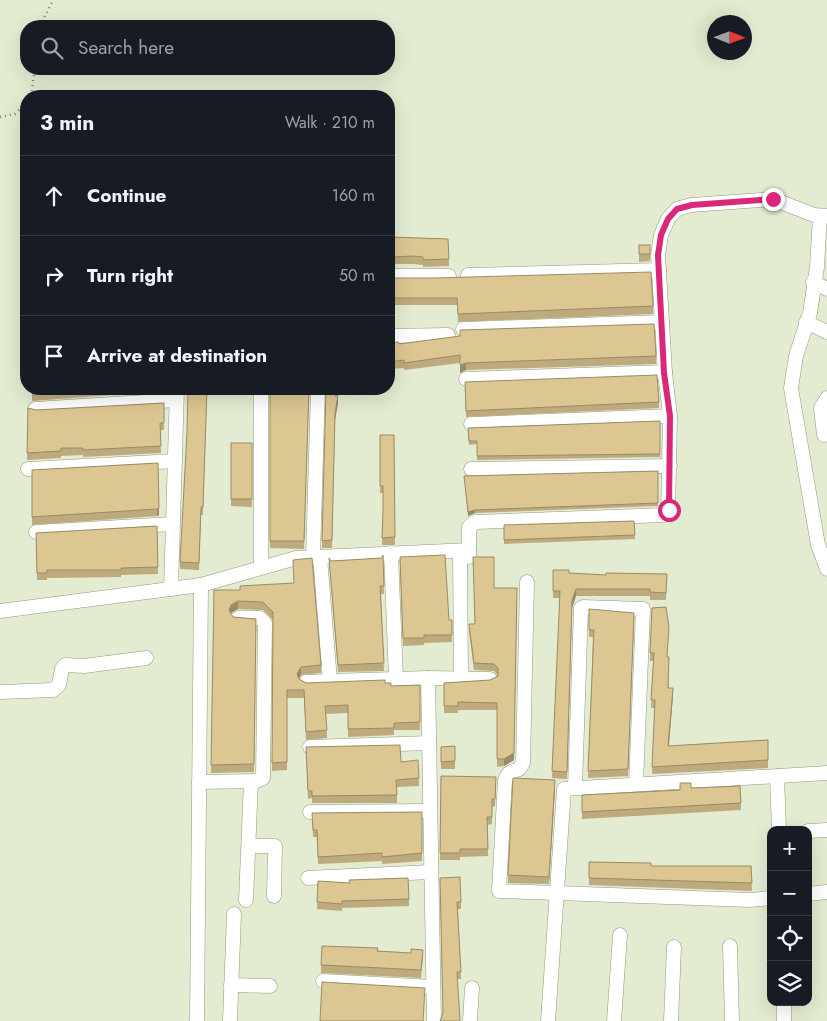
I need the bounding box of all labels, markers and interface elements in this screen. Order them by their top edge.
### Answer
north arrow [707,15,752,60]
search box [20,20,395,75]
icon: search [38,34,66,62]
text: Search here [78,34,174,61]
text: 3 min [40,108,94,138]
text: Walk · 210 m [285,111,375,134]
icon: ahead [40,182,68,210]
text: Continue [87,182,166,209]
text: 160 m [332,184,375,207]
route end [762,188,785,211]
icon: right [40,262,68,290]
text: Turn right [87,262,173,289]
text: 50 m [339,264,375,287]
icon: arrive [40,342,68,370]
text: Arrive at destination [87,342,267,369]
route start [658,499,681,522]
map controls [767,826,812,1006]
button: + [767,826,812,871]
button: − [767,871,812,916]
button: locate [767,916,812,961]
button: layers [767,961,812,1006]

